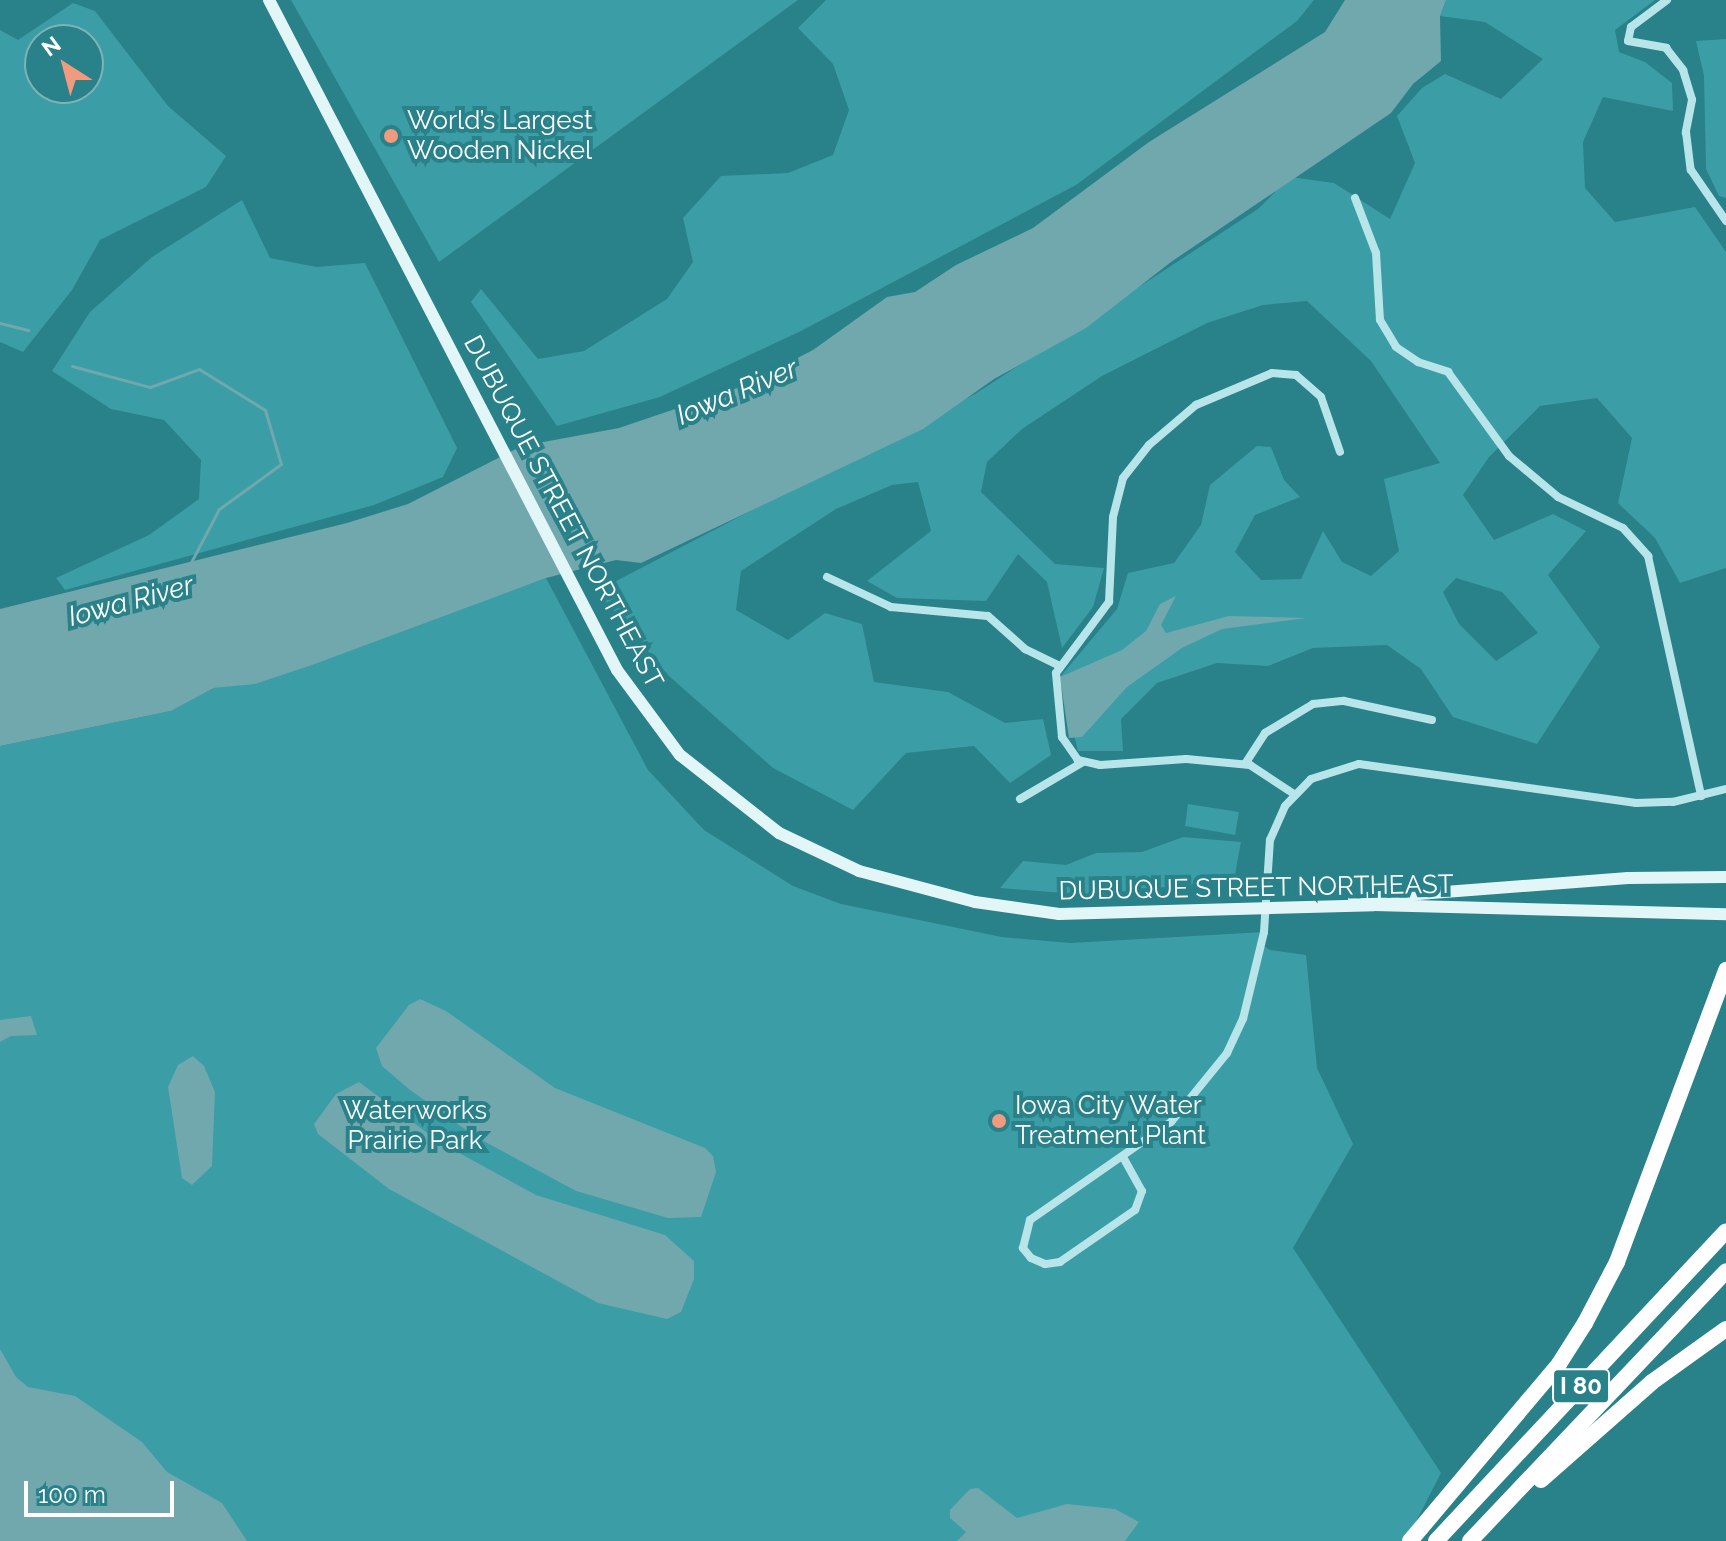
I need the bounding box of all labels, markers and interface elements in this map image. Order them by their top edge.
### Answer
north arrow [24,24,104,104]
text: N [37,31,65,62]
place label: World’s Largest Wooden Nickel [407,105,593,166]
marker: World’s Largest Wooden Nickel [382,127,400,145]
street label: DUBUQUE STREET NORTHEAST [456,330,670,694]
water label: Iowa River [671,351,803,433]
water label: Iowa River [65,568,197,634]
street label: DUBUQUE STREET NORTHEAST [1058,869,1454,907]
place label: Iowa City Water Treatment Plant [1015,1090,1206,1152]
park label: Waterworks Prairie Park [343,1095,487,1156]
marker: Iowa City Water Treatment Plant [990,1112,1008,1130]
road number: I 80 [1551,1366,1611,1406]
scale bar [28,1465,178,1515]
text: 100 m [38,1480,106,1509]

